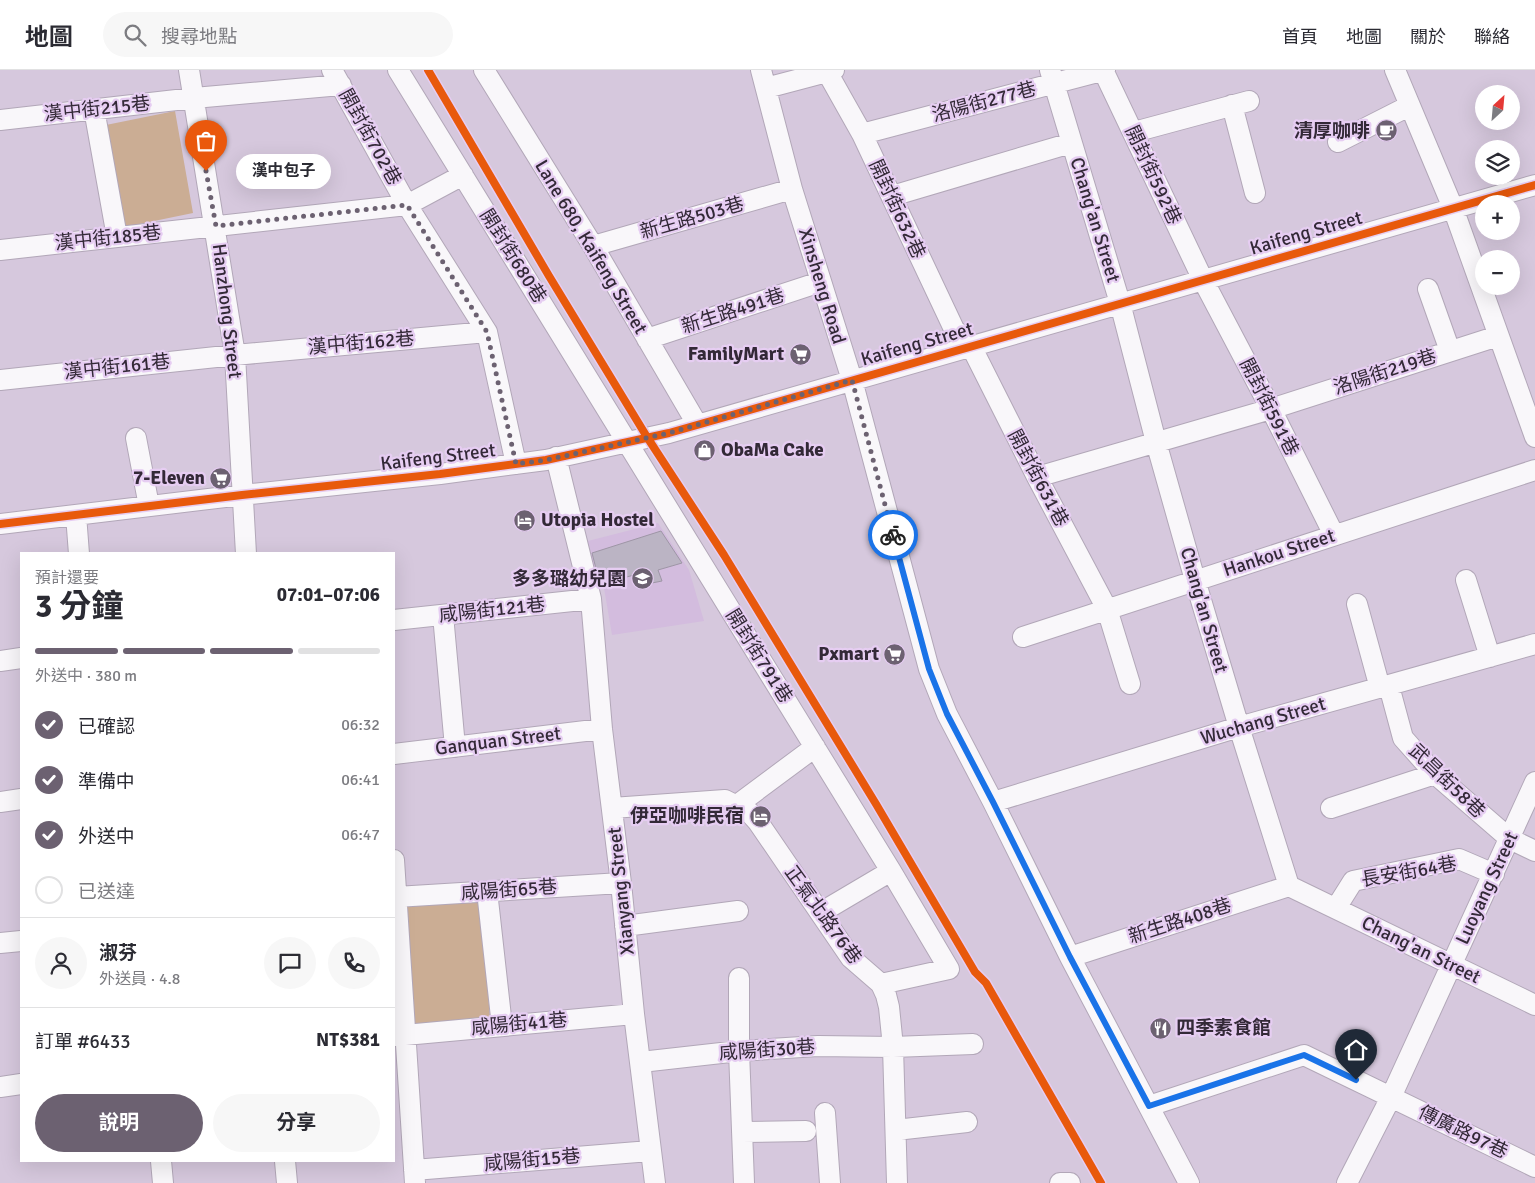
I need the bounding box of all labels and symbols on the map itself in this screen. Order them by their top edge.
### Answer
street label: 洛陽街277巷 [929,77,1039,127]
street label: 開封街702巷 [334,84,406,190]
north arrow [1475,85,1520,130]
street label: 漢中街215巷 [43,91,151,127]
place label: 清厚咖啡 [1294,119,1370,143]
cafe icon: 清厚咖啡 [1374,119,1398,143]
pin [185,120,227,171]
street label: 開封街592巷 [1120,122,1186,228]
callout: 漢中包子 [236,154,331,188]
street label: Lane 680, Kaifeng Street [529,155,653,339]
street label: Chang'an Street [1065,155,1125,286]
street label: 開封街632巷 [864,156,930,262]
street label: 新生路503巷 [637,192,747,244]
street label: 開封街680巷 [475,204,551,308]
street label: Kaifeng Street [1247,205,1365,260]
street label: 漢中街185巷 [54,220,162,256]
street label: Xinsheng Road [793,225,851,347]
street label: Hanzhong Street [207,242,247,380]
street label: 新生路491巷 [679,283,787,339]
street label: Kaifeng Street [858,316,976,371]
street label: 漢中街162巷 [307,326,415,360]
place label: FamilyMart [688,342,784,366]
supermarket icon: FamilyMart [788,342,812,366]
street label: 洛陽街219巷 [1331,344,1439,400]
street label: 漢中街161巷 [63,349,171,385]
street label: 開封街591巷 [1234,354,1304,460]
street label: 開封街631巷 [1002,425,1074,531]
street label: Kaifeng Street [379,438,497,476]
shop icon: ObaMa Cake [693,438,717,462]
place label: ObaMa Cake [721,438,824,462]
place label: 7-Eleven [133,466,205,490]
supermarket icon: 7-Eleven [209,466,233,490]
hotel icon: Utopia Hostel [513,508,537,532]
place label: Utopia Hostel [541,508,654,532]
courier [868,510,918,560]
street label: Hankou Street [1220,524,1338,582]
street label: Chang'an Street [1175,544,1233,676]
place label: 多多璐幼兒園 [512,567,626,591]
school or university icon: 多多璐幼兒園 [630,567,654,591]
street label: 咸陽街121巷 [438,592,546,628]
street label: 開封街791巷 [721,604,797,708]
place label: Pxmart [818,642,879,666]
supermarket icon: Pxmart [883,642,907,666]
street label: Wuchang Street [1198,692,1329,750]
street label: Ganquan Street [434,721,563,761]
street label: 武昌街58巷 [1404,739,1490,823]
place label: 伊亞咖啡民宿 [630,804,744,828]
hotel icon: 伊亞咖啡民宿 [748,804,772,828]
street label: Xianyang Street [602,826,640,956]
street label: Luoyang Street [1450,827,1524,948]
street label: 長安街64巷 [1359,852,1459,892]
street label: 正氣北路76巷 [779,861,867,969]
street label: 咸陽街65巷 [460,875,558,905]
street label: 新生路408巷 [1126,893,1234,949]
street label: Chang'an Street [1358,911,1485,989]
street label: 咸陽街41巷 [470,1008,568,1040]
restaurant icon: 四季素食館 [1148,1016,1172,1040]
place label: 四季素食館 [1176,1016,1271,1040]
pin [1335,1029,1377,1080]
street label: 咸陽街30巷 [718,1035,816,1065]
street label: 傳廣路97巷 [1414,1100,1512,1164]
street label: 咸陽街15巷 [483,1144,581,1176]

